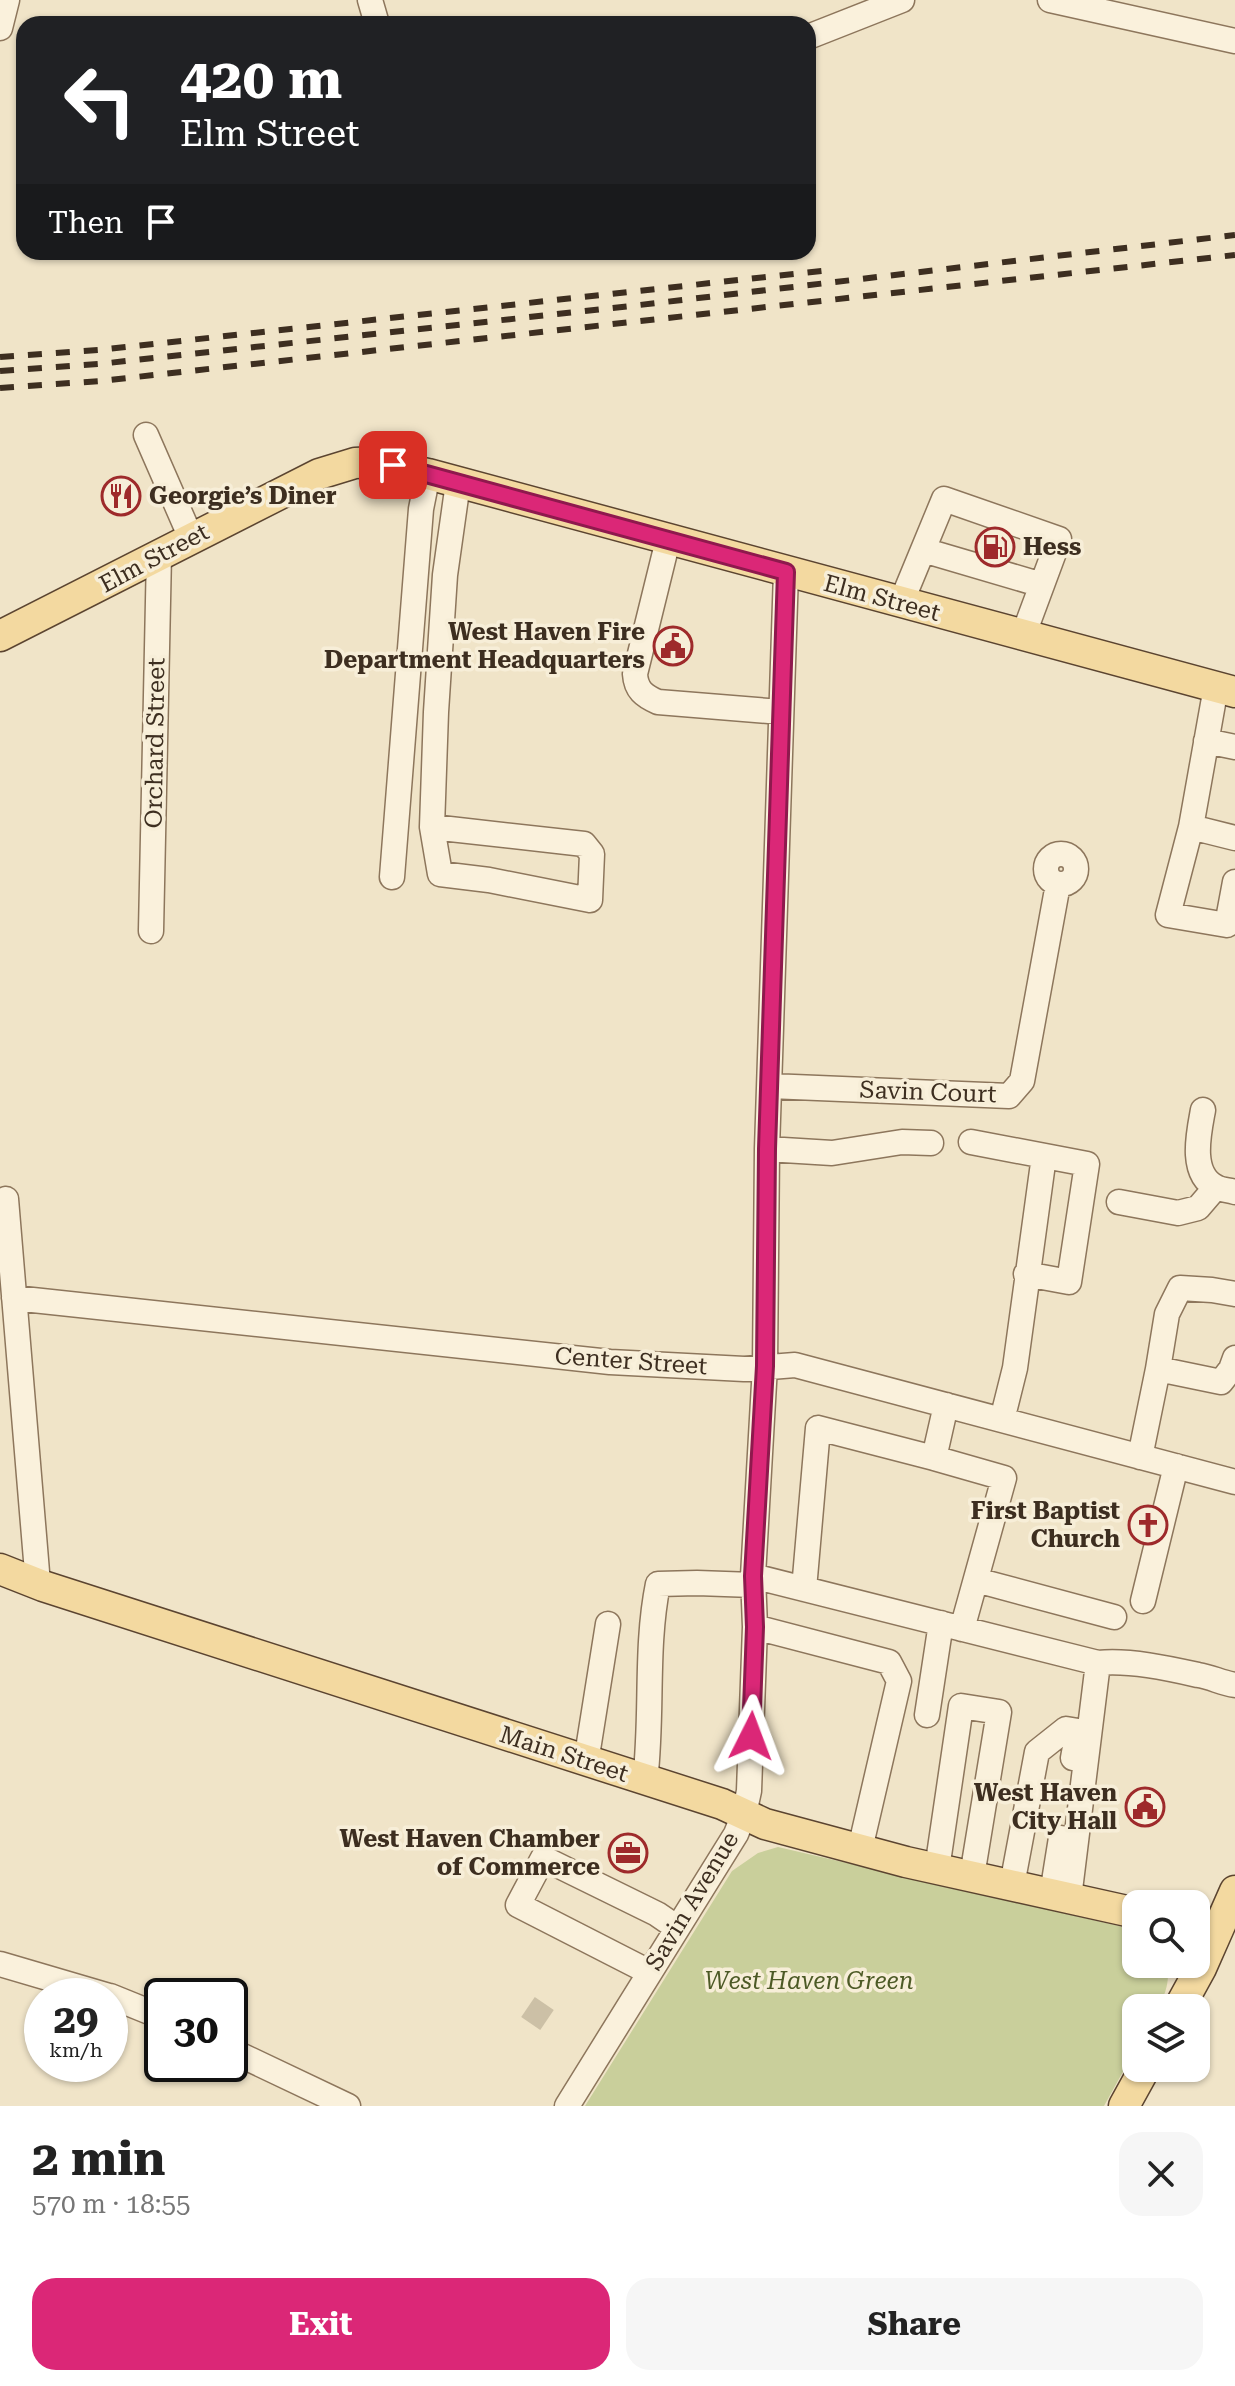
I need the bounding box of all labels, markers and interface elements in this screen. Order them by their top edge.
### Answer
text: 420 m [180,46,342,112]
icon: left [48,48,152,152]
text: Elm Street [180,113,359,155]
icon: arrive [139,200,183,244]
text: Then [48,205,123,240]
pin [359,431,427,499]
icon: arrive [371,443,415,487]
restaurant icon: Georgie’s Diner [100,475,142,517]
place label: Georgie’s Diner [149,482,337,510]
street label: Elm Street [95,518,213,598]
fuel station icon: Hess [974,526,1016,568]
place label: Hess [1023,533,1081,561]
street label: Elm Street [821,569,943,627]
place label: West Haven Fire Department Headquarters [324,618,645,674]
public building icon: West Haven Fire Department Headquarters [652,625,694,667]
street label: Orchard Street [140,657,170,828]
street label: Savin Court [859,1076,997,1108]
street label: Center Street [554,1342,708,1380]
place label: First Baptist Church [971,1497,1120,1553]
church icon: First Baptist Church [1127,1504,1169,1546]
position arrow [709,1694,793,1778]
street label: Main Street [496,1720,632,1788]
place label: West Haven City Hall [974,1779,1117,1835]
public building icon: West Haven City Hall [1124,1786,1166,1828]
place label: West Haven Chamber of Commerce [340,1825,600,1881]
street label: Savin Avenue [640,1827,744,1975]
office icon: West Haven Chamber of Commerce [607,1832,649,1874]
map controls [1122,1890,1210,2082]
button: search [1122,1890,1210,1978]
park label: West Haven Green [705,1967,913,1995]
speed limit sign: 30 [144,1978,248,2082]
button: layers [1122,1994,1210,2082]
text: 29 [54,1996,98,2043]
text: km/h [49,2038,103,2062]
text: 2 min [32,2131,165,2187]
button: close [1119,2132,1203,2216]
text: 570 m · 18:55 [32,2189,191,2219]
button: Exit [32,2278,610,2370]
button: Share [626,2278,1203,2370]

